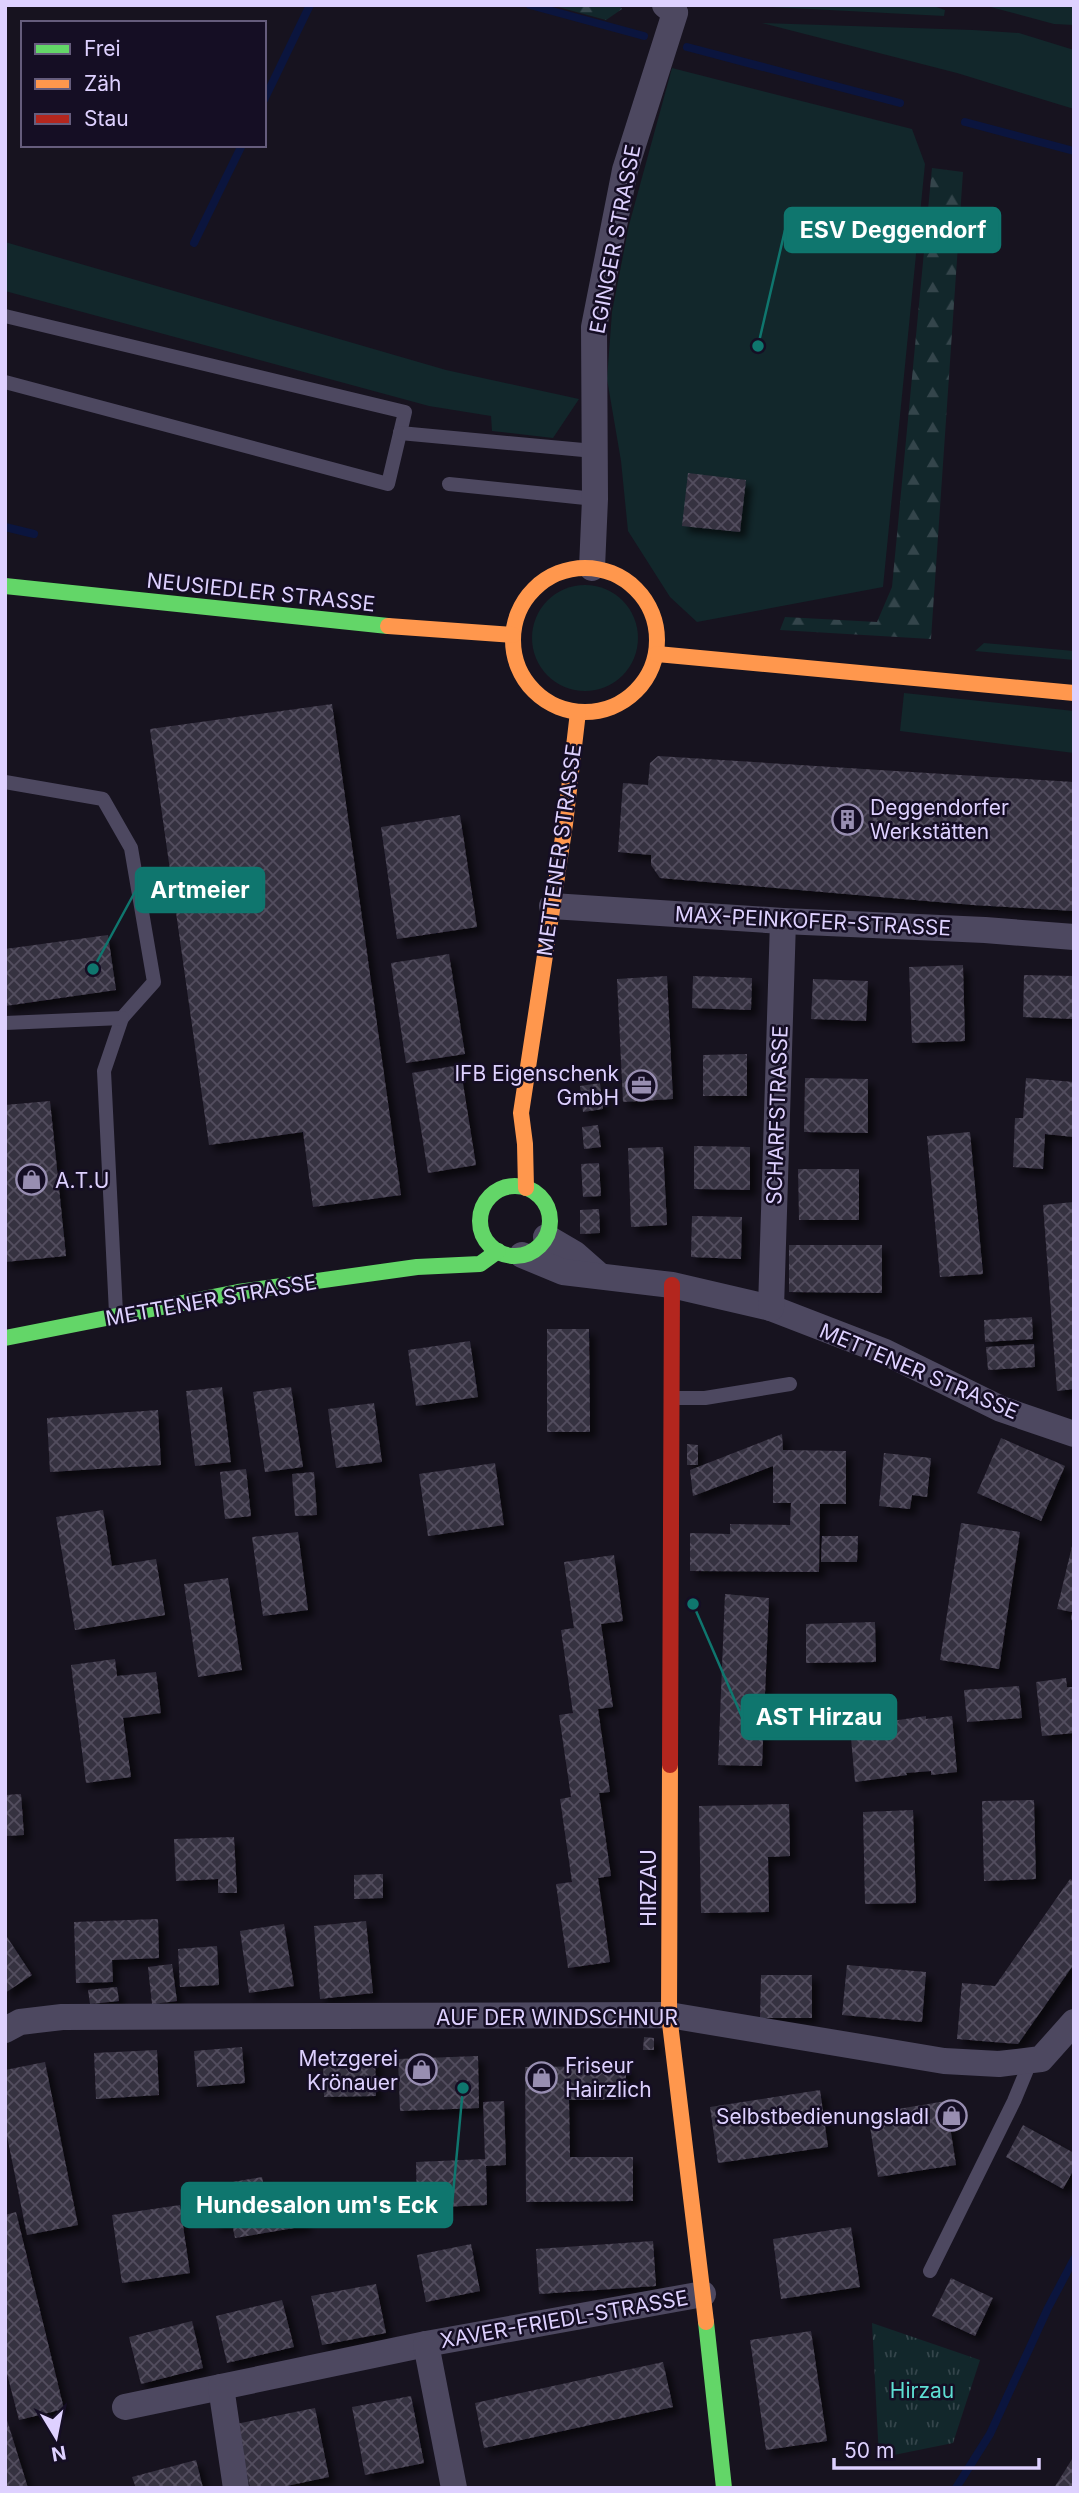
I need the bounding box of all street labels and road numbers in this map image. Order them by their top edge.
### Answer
street label: EGINGER STRASSE [584,142,646,336]
street label: NEUSIEDLER STRASSE [146,568,376,616]
street label: METTENER STRASSE [532,742,586,958]
street label: MAX-PEINKOFER-STRASSE [674,901,952,941]
street label: SCHARFSTRASSE [761,1025,793,1205]
street label: METTENER STRASSE [104,1269,318,1331]
street label: METTENER STRASSE [816,1318,1022,1424]
street label: HIRZAU [636,1849,661,1927]
street label: AUF DER WINDSCHNUR [436,2005,678,2030]
street label: XAVER-FRIEDL-STRASSE [438,2285,690,2353]

